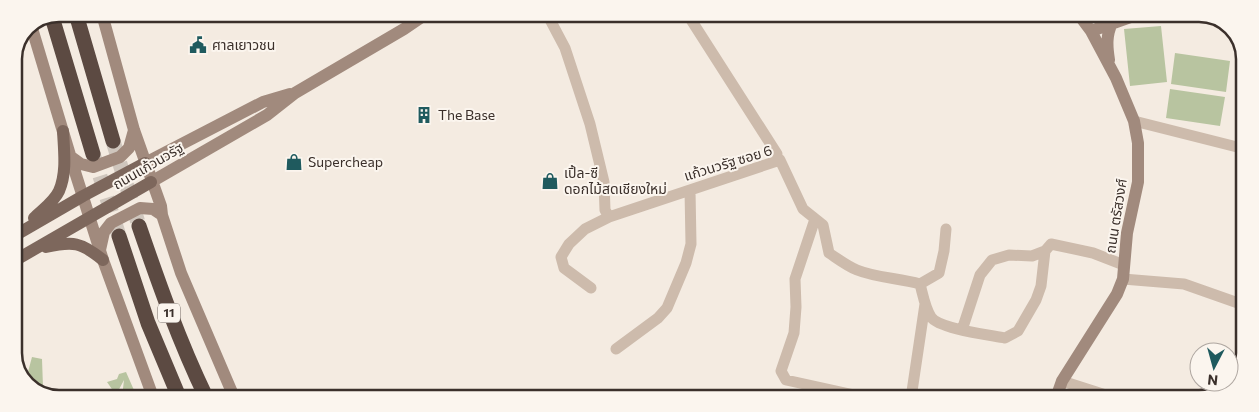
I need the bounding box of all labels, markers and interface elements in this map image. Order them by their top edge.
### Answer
public building icon: ศาลเยาวชน [188,35,208,55]
place label: ศาลเยาวชน [212,36,275,53]
building icon: The Base [414,105,434,125]
place label: The Base [438,106,495,123]
street label: ถนนแก้วนวรัฐ [109,138,186,193]
street label: แก้วนวรัฐ ซอย 6 [682,141,774,184]
shop icon: Supercheap [284,152,304,172]
place label: Supercheap [308,153,383,170]
place label: เปิ้ล-ซี ดอกไม้สดเชียงใหม่ [564,164,667,197]
shop icon: เปิ้ล-ซี ดอกไม้สดเชียงใหม่ [540,171,560,191]
street label: ถนน ตรัสวงศ์ [1101,177,1130,254]
road number: 11 [158,304,180,322]
north arrow [1189,342,1239,392]
text: N [1206,371,1219,389]

